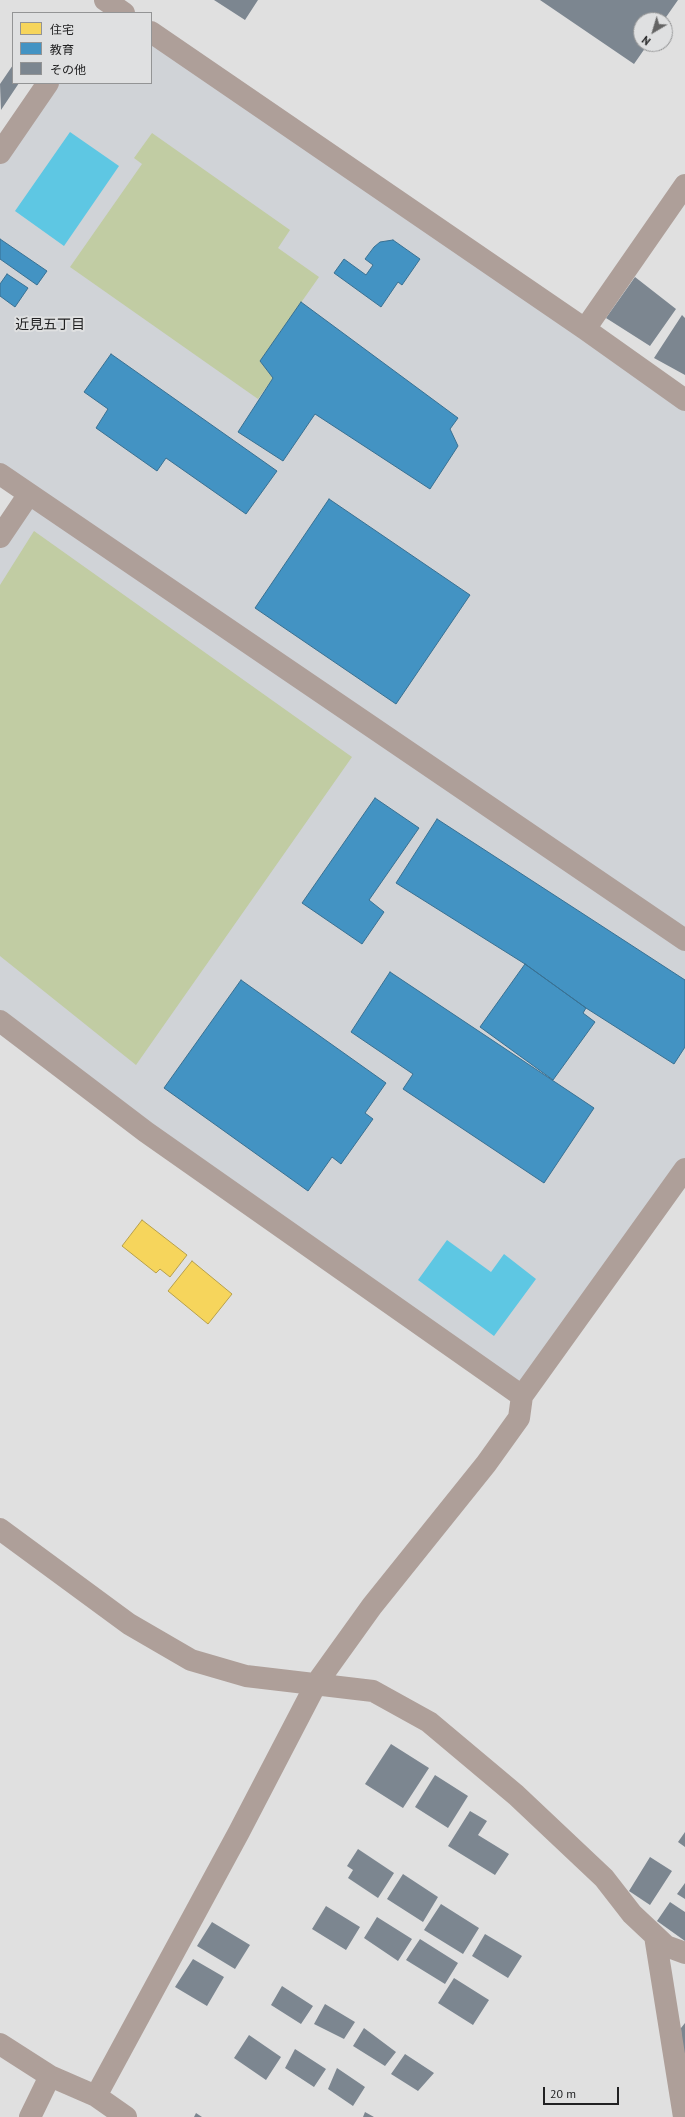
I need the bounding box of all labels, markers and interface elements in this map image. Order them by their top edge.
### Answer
legend [12,12,152,84]
north arrow [633,12,673,52]
text: 住宅 [50,22,74,37]
text: N [639,33,653,48]
text: 教育 [50,42,74,57]
text: その他 [50,62,86,77]
district label: 近見五丁目 [15,317,85,333]
scale bar [545,2079,621,2105]
text: 20 m [550,2086,576,2101]

